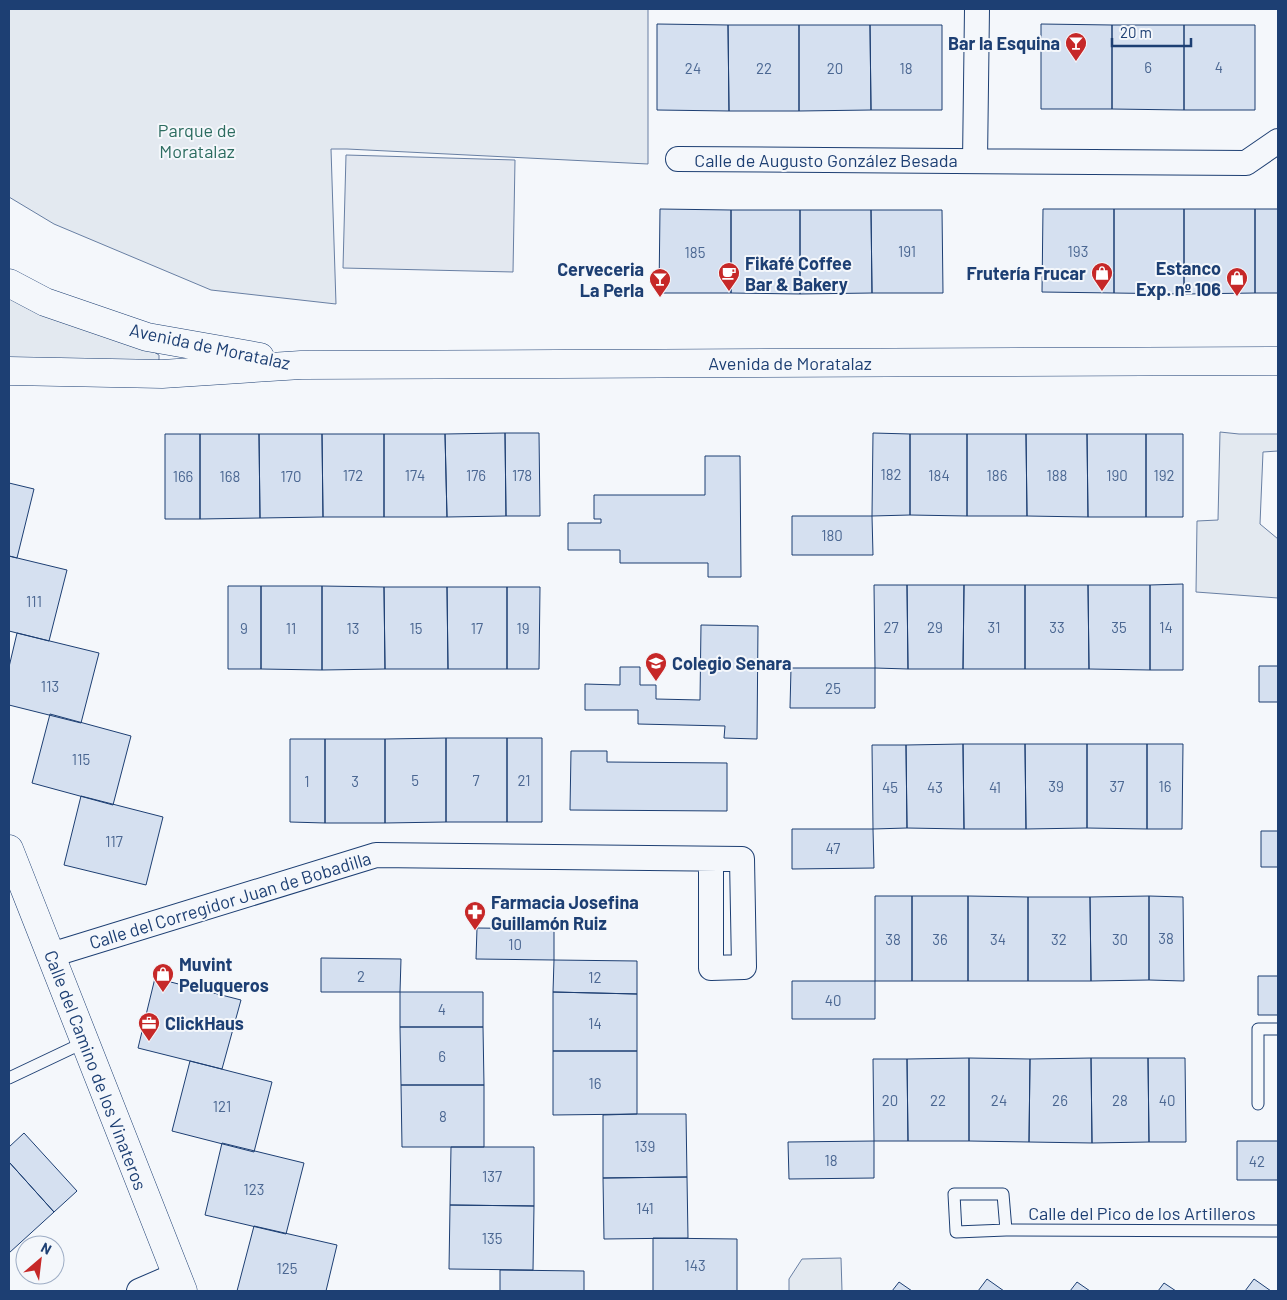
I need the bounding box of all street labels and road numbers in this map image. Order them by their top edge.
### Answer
street label: Calle de Augusto González Besada [694,149,958,171]
street label: Avenida de Moratalaz [128,318,292,374]
street label: Avenida de Moratalaz [708,352,872,374]
street label: Calle del Corregidor Juan de Bobadilla [86,847,374,953]
street label: Calle del Camino de los Vinateros [40,947,152,1193]
street label: Calle del Pico de los Artilleros [1028,1202,1256,1224]

